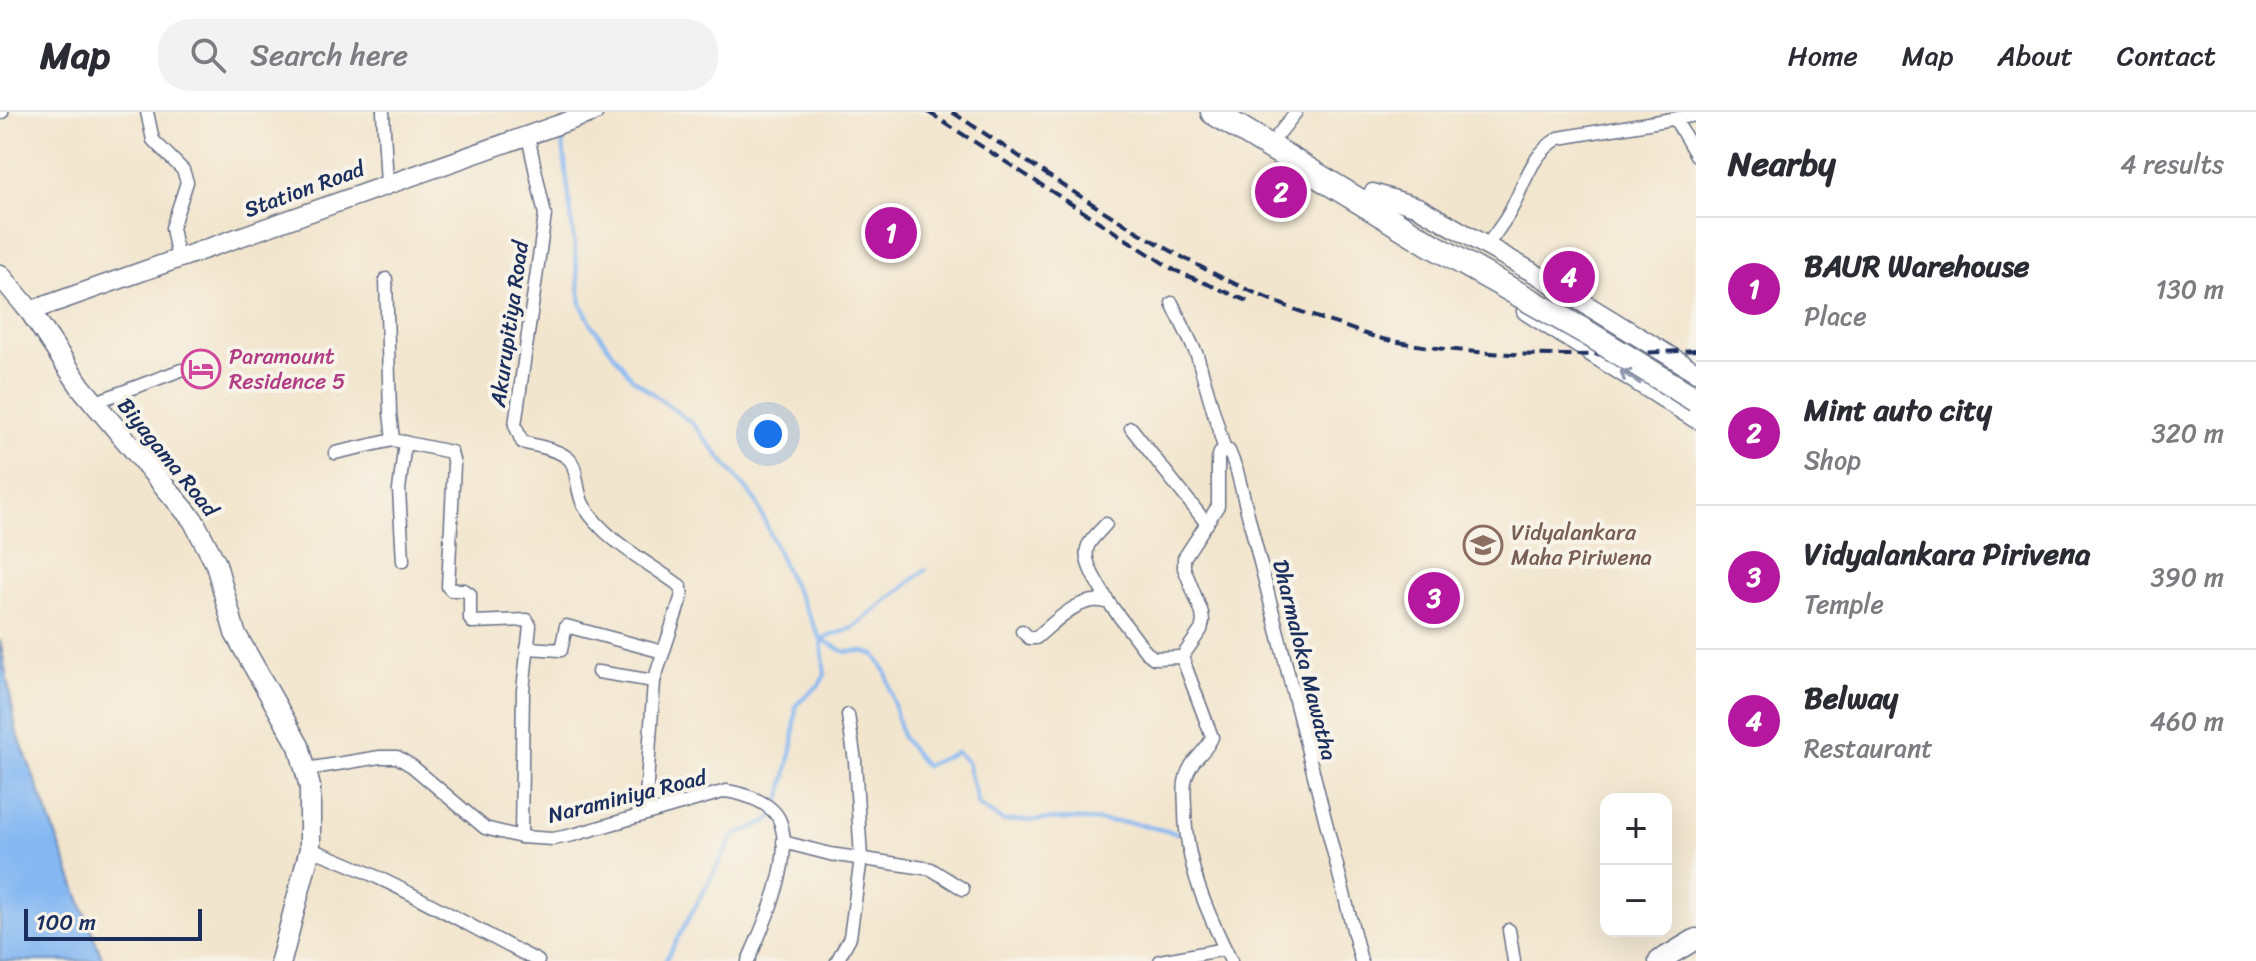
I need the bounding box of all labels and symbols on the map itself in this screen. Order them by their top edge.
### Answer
street label: Station Road [238,149,371,229]
pin: 2 [1255,162,1307,222]
pin: 1 [865,203,917,263]
street label: Akurupitiya Road [478,237,540,410]
pin: 4 [1543,247,1595,307]
place label: Paramount Residence 5 [229,337,345,401]
hotel icon: Paramount Residence 5 [180,348,222,390]
one-way arrow [1620,368,1642,385]
street label: Biyagama Road [107,388,230,527]
your location [748,414,788,454]
place label: Vidyalankara Maha Piriwena [1511,513,1652,577]
school or university icon: Vidyalankara Maha Piriwena [1462,524,1504,566]
street label: Dharmaloka Mawatha [1261,555,1349,765]
pin: 3 [1408,568,1460,628]
street label: Naraminiya Road [543,757,712,835]
scale bar [24,905,202,941]

